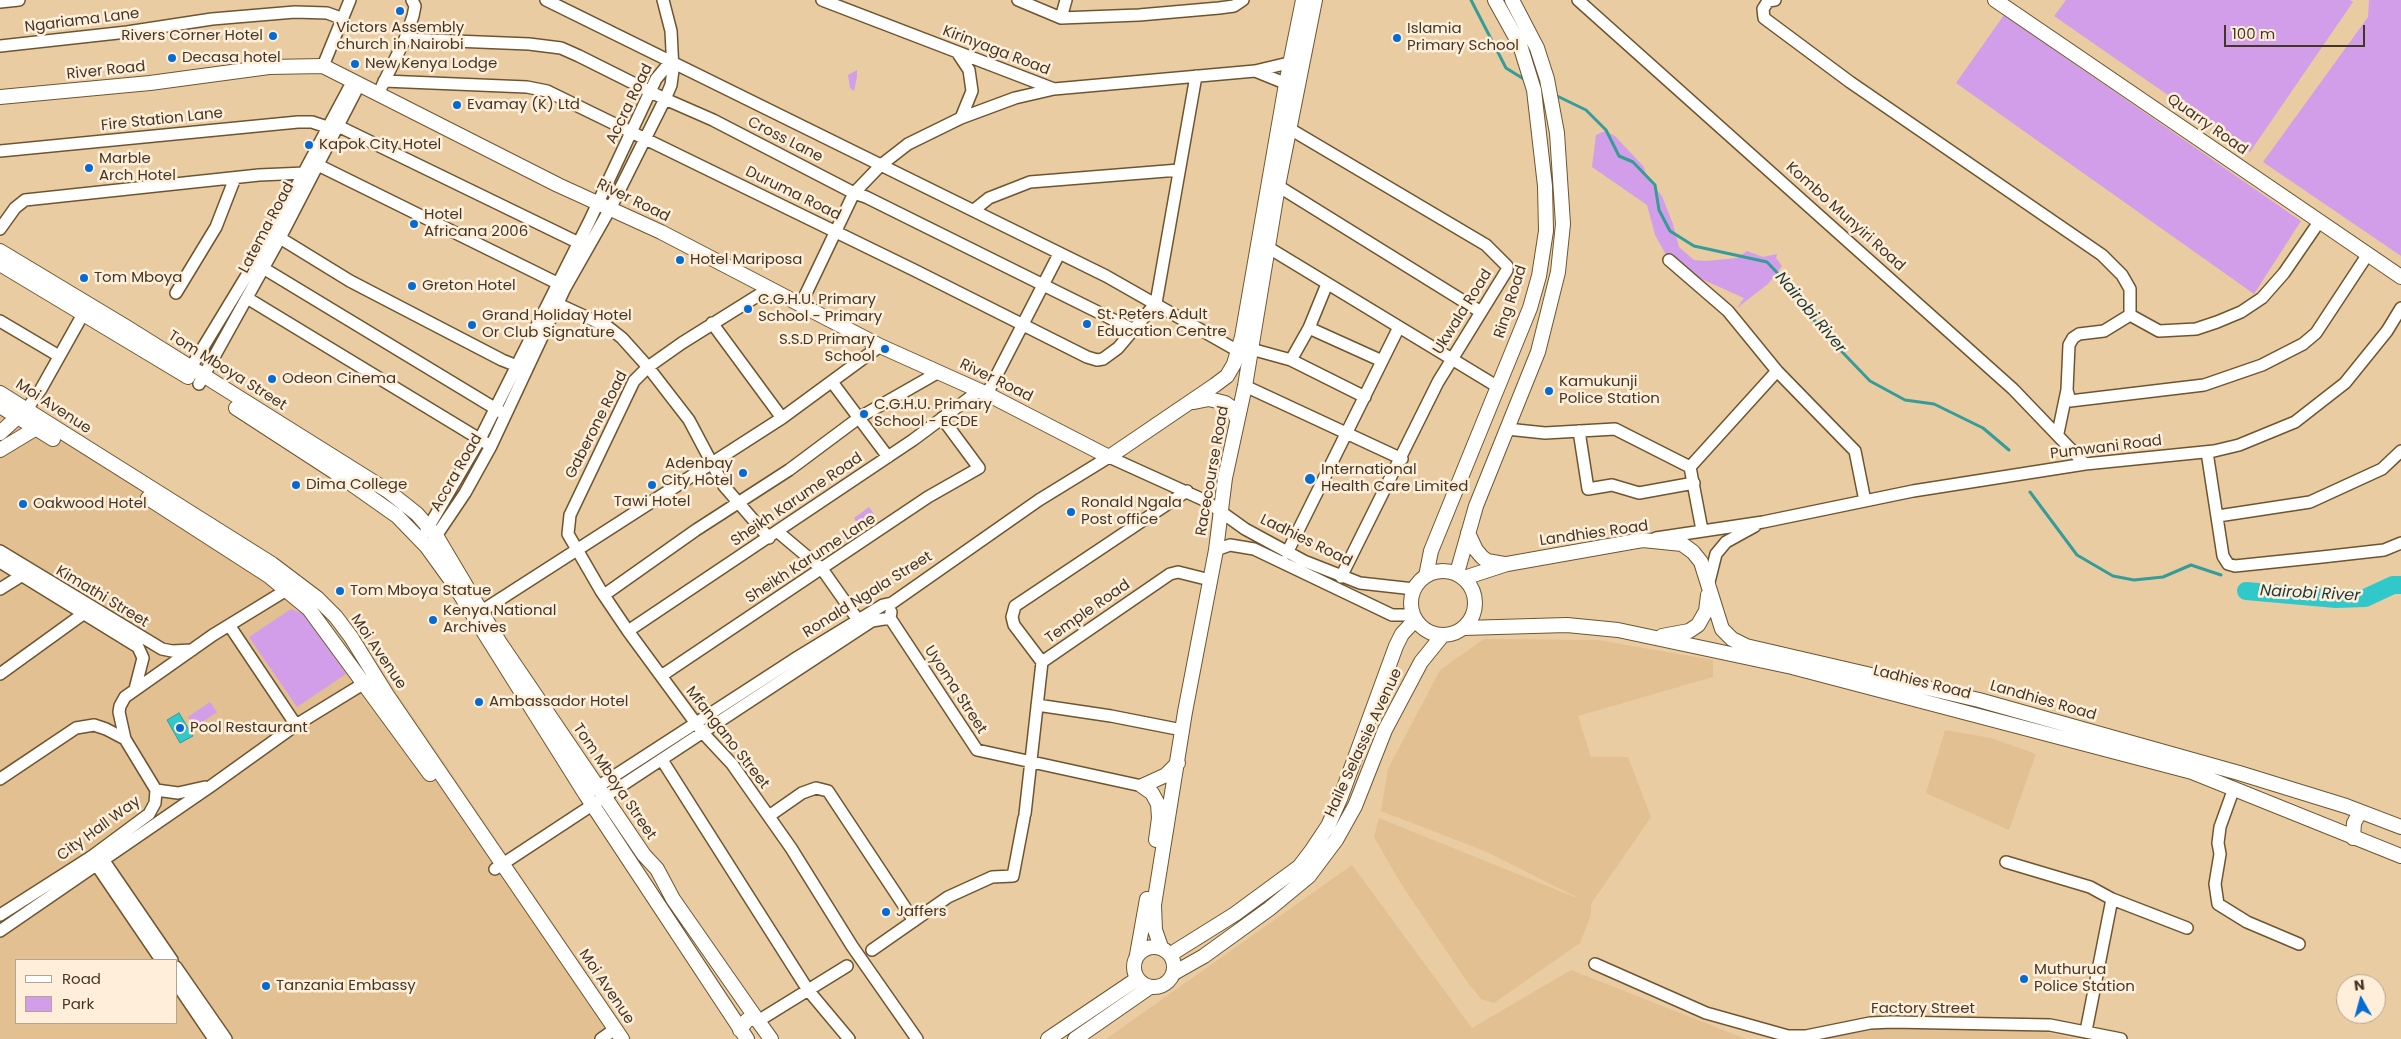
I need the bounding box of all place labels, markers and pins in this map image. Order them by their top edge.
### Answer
marker: Victors Assembly church in Nairobi [394,5,406,17]
place label: Victors Assembly church in Nairobi [336,19,464,54]
place label: Islamia Primary School [1407,20,1519,55]
place label: Rivers Corner Hotel [121,27,263,45]
marker: Rivers Corner Hotel [267,30,279,42]
marker: Islamia Primary School [1391,32,1403,44]
place label: Decasa hotel [182,49,281,67]
marker: Decasa hotel [166,52,178,64]
place label: New Kenya Lodge [365,55,497,73]
marker: New Kenya Lodge [349,58,361,70]
place label: Evamay (K) Ltd [467,96,580,114]
marker: Evamay (K) Ltd [451,99,463,111]
place label: Kapok City Hotel [319,136,441,154]
marker: Kapok City Hotel [303,139,315,151]
place label: Marble Arch Hotel [99,150,176,185]
marker: Marble Arch Hotel [83,162,95,174]
place label: Hotel Africana 2006 [424,206,528,241]
marker: Hotel Africana 2006 [408,218,420,230]
place label: Hotel Mariposa [690,251,802,269]
marker: Hotel Mariposa [674,254,686,266]
place label: Tom Mboya [94,269,182,287]
marker: Tom Mboya [78,272,90,284]
place label: Greton Hotel [422,277,516,295]
marker: Greton Hotel [406,280,418,292]
place label: C.G.H.U. Primary School - Primary [758,291,882,326]
marker: C.G.H.U. Primary School - Primary [742,303,754,315]
place label: St. Peters Adult Education Centre [1097,306,1227,341]
place label: Grand Holiday Hotel Or Club Signature [482,307,632,342]
marker: St. Peters Adult Education Centre [1081,318,1093,330]
marker: Grand Holiday Hotel Or Club Signature [466,319,478,331]
place label: S.S.D Primary School [779,331,875,366]
marker: S.S.D Primary School [879,343,891,355]
place label: Odeon Cinema [282,370,396,388]
marker: Odeon Cinema [266,373,278,385]
place label: Kamukunji Police Station [1559,373,1660,408]
marker: Kamukunji Police Station [1543,385,1555,397]
place label: C.G.H.U. Primary School - ECDE [874,396,992,431]
marker: C.G.H.U. Primary School - ECDE [858,408,870,420]
place label: Adenbay City Hotel [661,455,733,490]
place label: International Health Care Limited [1321,461,1468,496]
marker: Adenbay City Hotel [737,467,749,479]
marker: International Health Care Limited [1303,472,1317,486]
place label: Dima College [306,476,407,494]
marker: Dima College [290,479,302,491]
marker: Tawi Hotel [646,479,658,491]
place label: Tawi Hotel [614,493,690,511]
place label: Ronald Ngala Post office [1081,494,1182,529]
place label: Oakwood Hotel [33,495,147,513]
marker: Oakwood Hotel [17,498,29,510]
marker: Ronald Ngala Post office [1065,506,1077,518]
place label: Tom Mboya Statue [350,582,491,600]
marker: Tom Mboya Statue [334,585,346,597]
place label: Kenya National Archives [443,602,556,637]
marker: Kenya National Archives [427,614,439,626]
place label: Ambassador Hotel [489,693,628,711]
marker: Ambassador Hotel [473,696,485,708]
place label: Pool Restaurant [190,719,308,737]
marker: Pool Restaurant [174,722,186,734]
place label: Jaffers [896,903,947,921]
marker: Jaffers [880,906,892,918]
place label: Muthurua Police Station [2034,961,2135,996]
marker: Muthurua Police Station [2018,973,2030,985]
place label: Tanzania Embassy [276,977,416,995]
marker: Tanzania Embassy [260,980,272,992]

